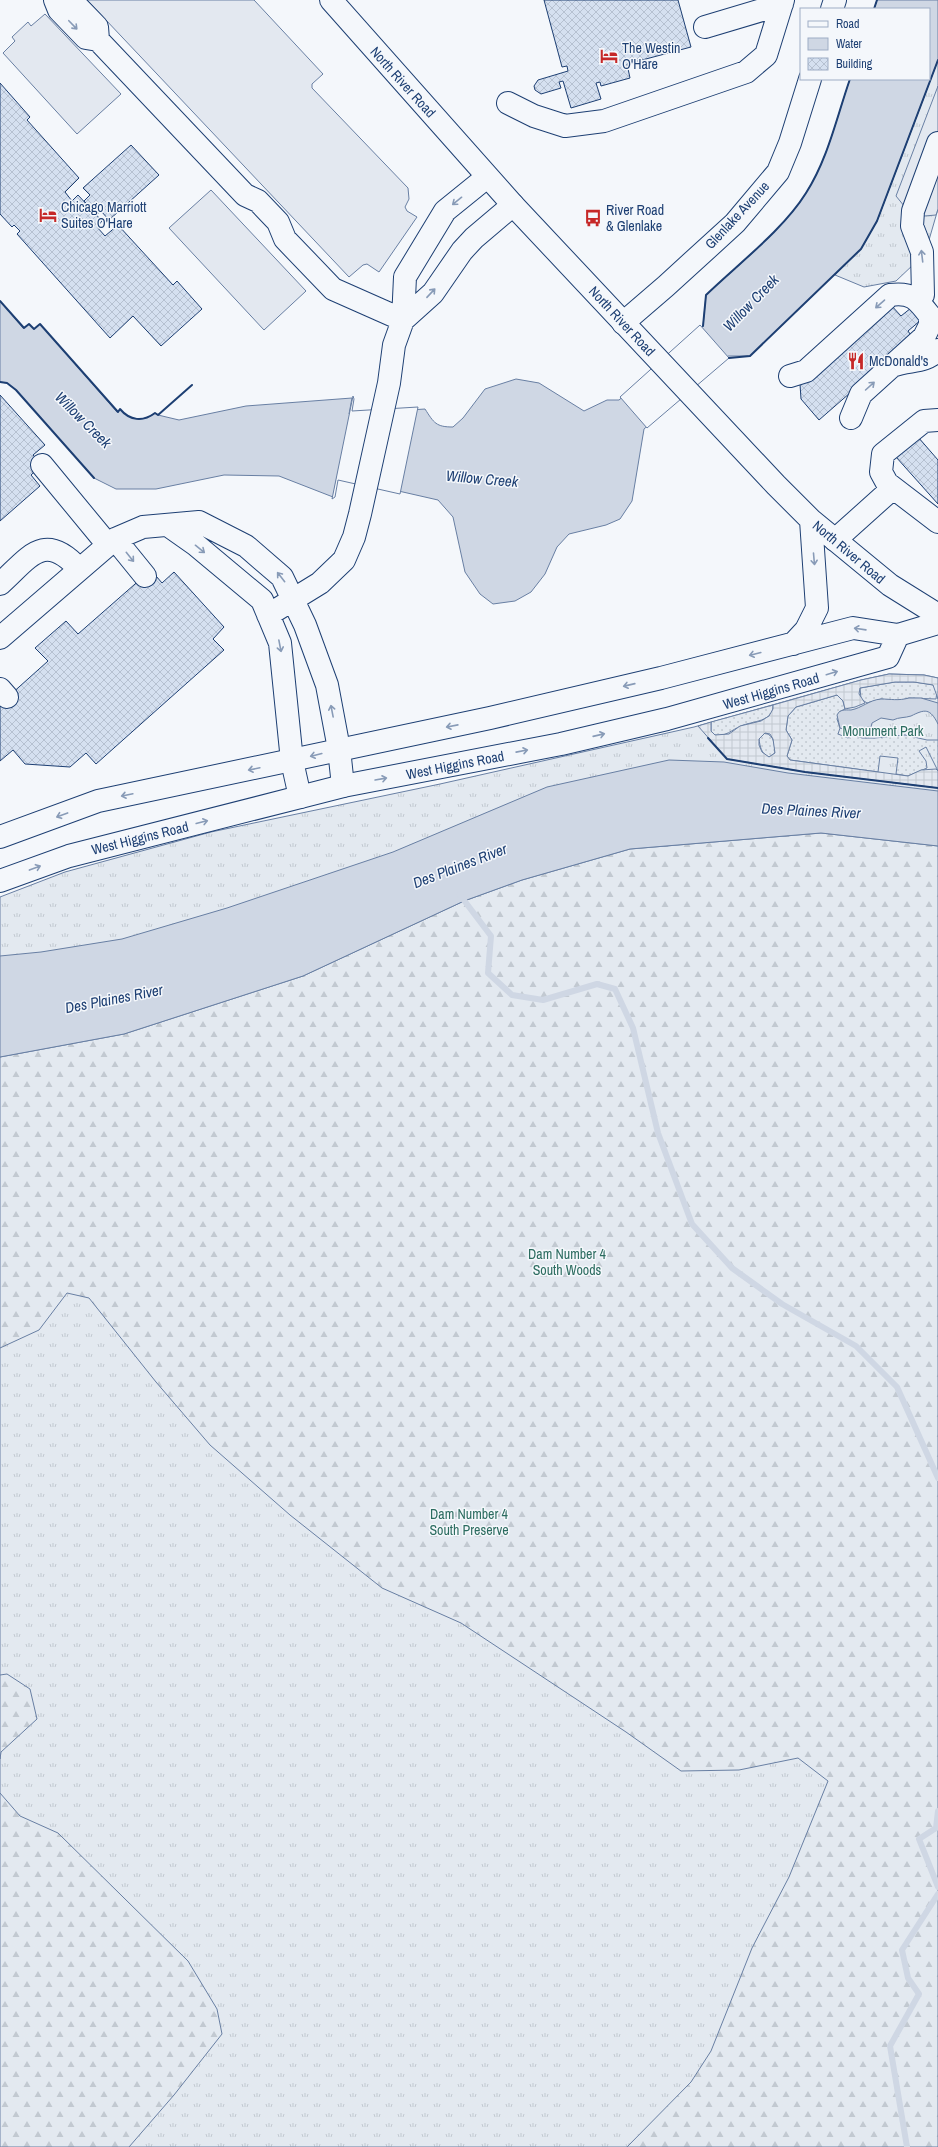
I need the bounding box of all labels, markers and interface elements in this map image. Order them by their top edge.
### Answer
legend [800,8,930,80]
text: Road [836,16,860,32]
one-way arrow [68,20,78,30]
text: Water [836,36,863,52]
place label: The Westin O'Hare [622,39,681,73]
street label: North River Road [366,43,440,121]
hotel icon: The Westin O'Hare [599,46,619,66]
text: Building [836,56,873,72]
street label: Glenlake Avenue [701,177,773,253]
one-way arrow [451,197,462,205]
place label: Chicago Marriott Suites O'Hare [61,198,147,232]
place label: River Road & Glenlake [606,201,664,235]
hotel icon: Chicago Marriott Suites O'Hare [38,205,58,225]
bus stop icon: River Road & Glenlake [583,208,603,228]
one-way arrow [918,250,925,263]
water label: Willow Creek [718,269,784,336]
street label: North River Road [585,282,659,360]
one-way arrow [427,288,436,298]
one-way arrow [875,299,885,308]
restaurant icon: McDonald's [846,351,866,371]
place label: McDonald's [869,352,929,370]
one-way arrow [865,381,875,390]
water label: Willow Creek [50,387,117,453]
water label: Willow Creek [445,465,520,492]
street label: North River Road [809,516,889,588]
one-way arrow [195,544,206,553]
one-way arrow [126,552,135,563]
one-way arrow [811,552,818,565]
one-way arrow [277,572,285,583]
one-way arrow [854,625,867,633]
one-way arrow [276,640,284,653]
one-way arrow [749,651,762,658]
street label: West Higgins Road [721,669,821,713]
one-way arrow [826,669,839,676]
one-way arrow [623,682,636,690]
one-way arrow [328,705,336,718]
one-way arrow [446,722,459,730]
park label: Monument Park [842,722,924,740]
one-way arrow [592,730,605,738]
street label: West Higgins Road [405,747,505,783]
one-way arrow [516,747,529,755]
one-way arrow [310,752,323,760]
one-way arrow [248,765,261,773]
one-way arrow [375,775,388,783]
one-way arrow [121,792,134,800]
water label: Des Plaines River [761,797,862,824]
one-way arrow [56,811,68,819]
street label: West Higgins Road [90,817,190,859]
one-way arrow [195,817,208,825]
water label: Des Plaines River [410,838,511,893]
one-way arrow [28,864,41,871]
water label: Des Plaines River [63,979,165,1018]
park label: Dam Number 4 South Woods [528,1245,607,1279]
park label: Dam Number 4 South Preserve [429,1505,509,1539]

